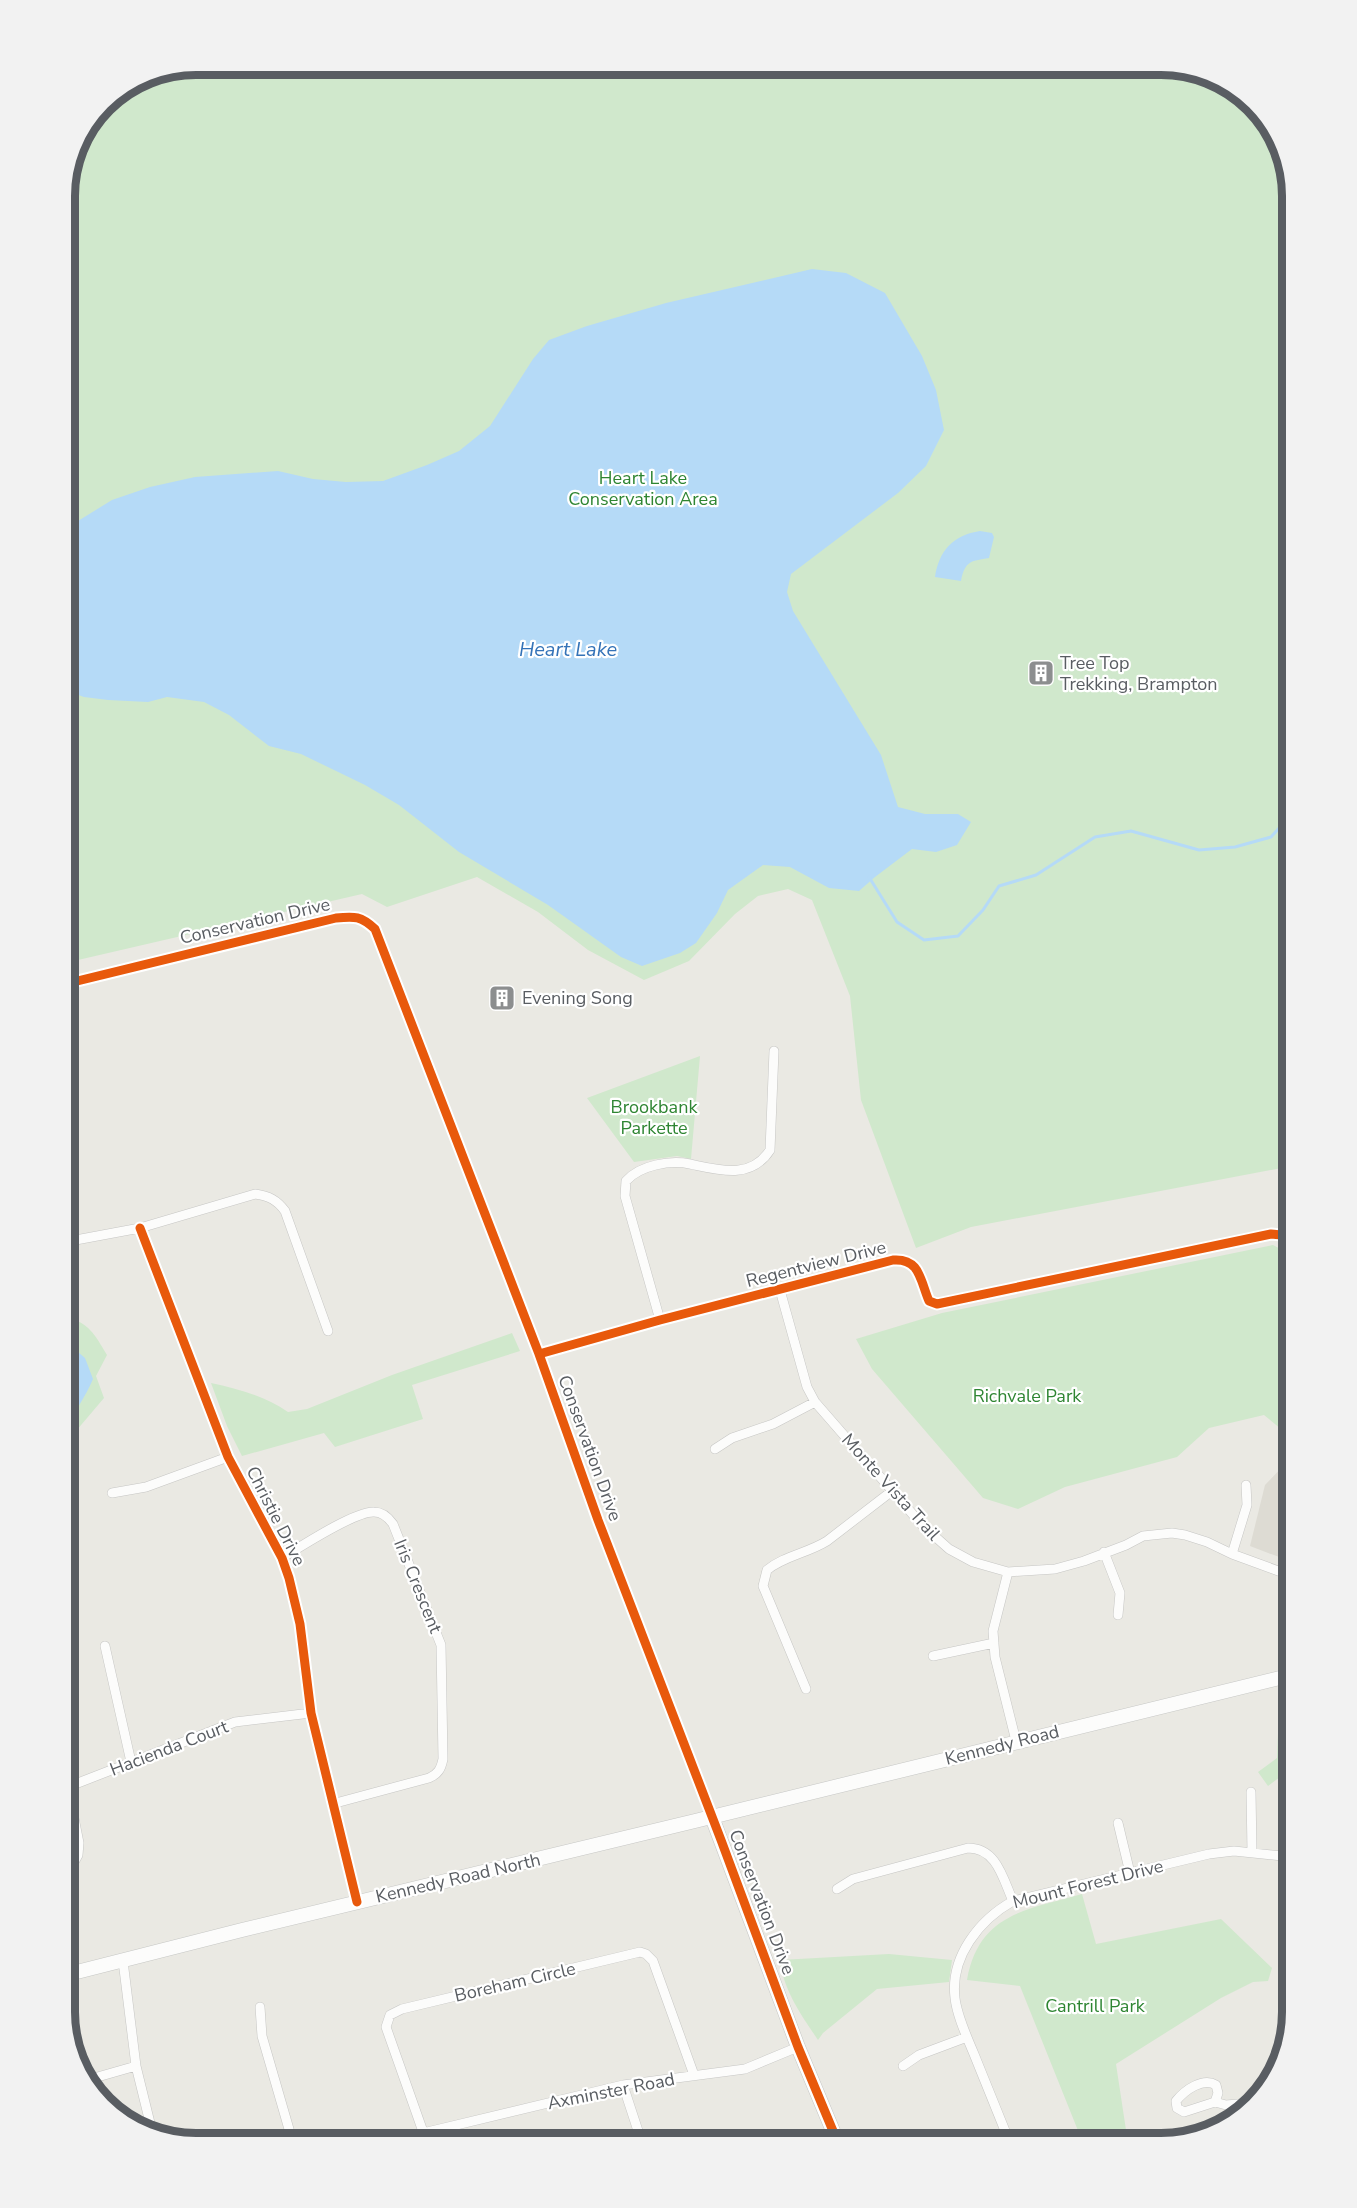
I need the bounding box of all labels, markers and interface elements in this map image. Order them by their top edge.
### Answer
park label: Heart Lake Conservation Area [568,466,718,511]
water label: Heart Lake [519,636,617,663]
place label: Tree Top Trekking, Brampton [1060,651,1217,696]
building icon: Tree Top Trekking, Brampton [1026,658,1056,688]
street label: Conservation Drive [177,892,333,950]
building icon: Evening Song [487,983,517,1013]
place label: Evening Song [522,986,633,1010]
park label: Brookbank Parkette [611,1095,698,1140]
street label: Regentview Drive [743,1235,889,1293]
street label: Conservation Drive [552,1372,628,1524]
park label: Richvale Park [973,1384,1082,1408]
street label: Monte Vista Trail [836,1428,946,1546]
street label: Christie Drive [241,1462,311,1570]
street label: Iris Crescent [388,1535,448,1637]
street label: Hacienda Court [106,1714,232,1782]
street label: Kennedy Road [942,1719,1062,1771]
street label: Conservation Drive [723,1826,801,1978]
street label: Kennedy Road North [373,1847,543,1909]
street label: Mount Forest Drive [1010,1854,1166,1914]
street label: Boreham Circle [452,1956,578,2008]
park label: Cantrill Park [1045,1994,1146,2018]
street label: Axminster Road [545,2067,677,2115]

